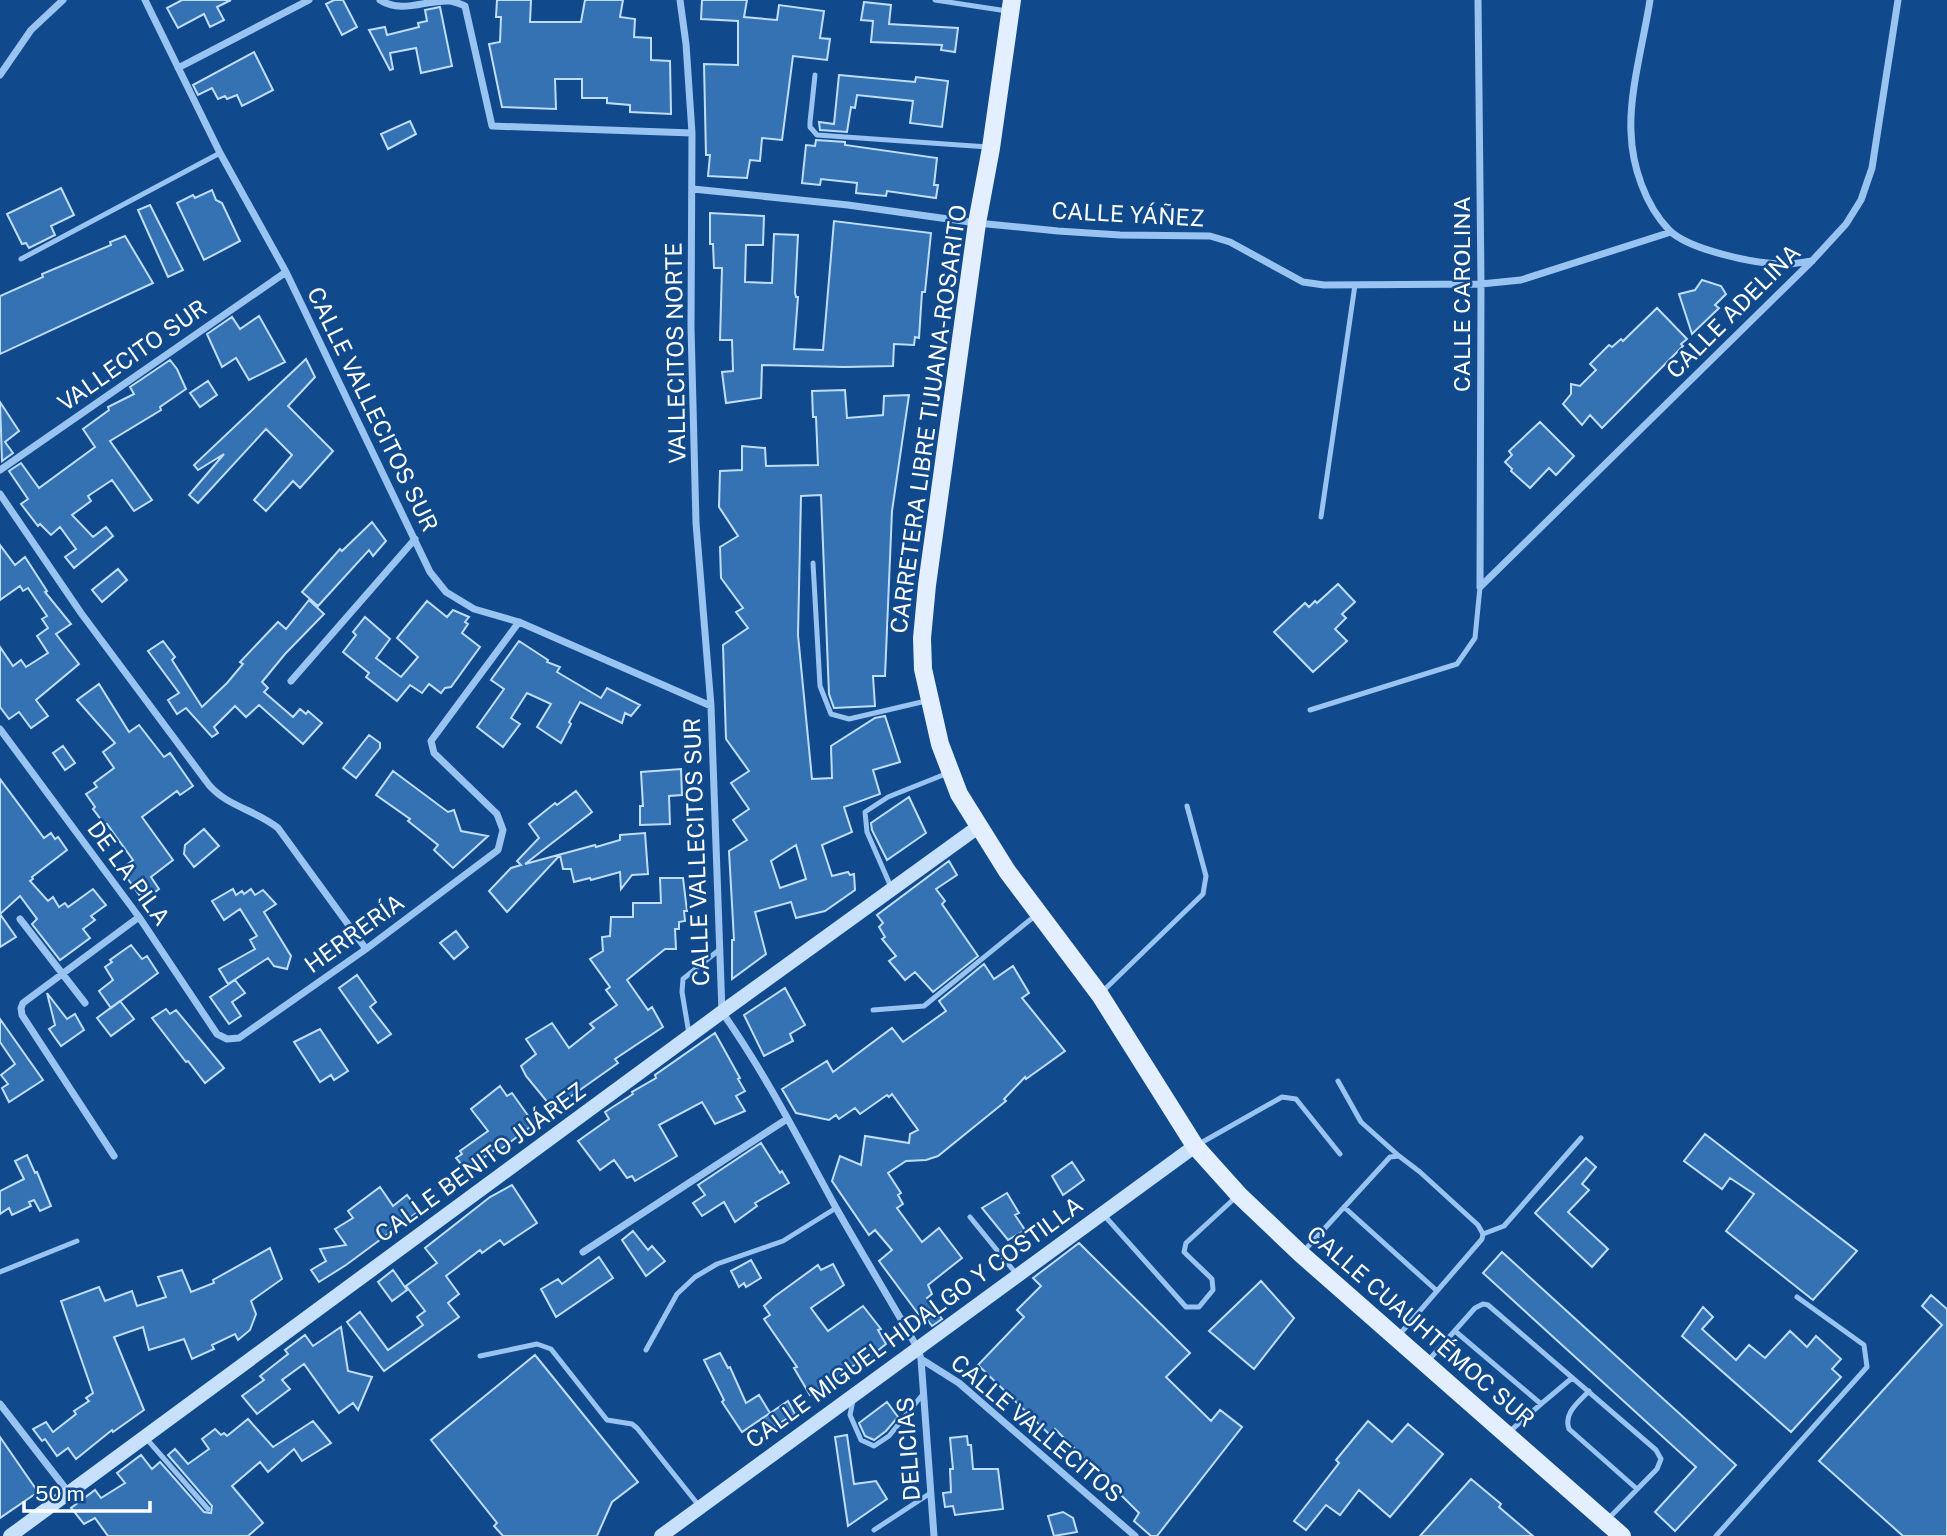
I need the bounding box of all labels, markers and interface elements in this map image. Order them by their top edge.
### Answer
street label: CALLE CAROLINA [1448,196,1475,392]
street label: CALLE YÁÑEZ [1051,197,1205,231]
street label: CARRETERA LIBRE TIJUANA-ROSARITO [885,203,971,635]
street label: CALLE ADELINA [1660,238,1806,384]
street label: VALLECITOS NORTE [660,242,690,464]
street label: CALLE VALLECITOS SUR [302,282,444,536]
street label: VALLECITO SUR [52,294,212,416]
street label: CALLE VALLECITOS SUR [678,717,714,987]
street label: DE LA PILA [82,816,176,930]
street label: HERRERÍA [299,888,409,978]
street label: CALLE BENITO JUÁREZ [370,1077,590,1247]
street label: CALLE MIGUEL HIDALGO Y COSTILLA [740,1191,1088,1453]
street label: CALLE CUAUHTÉMOC SUR [1302,1220,1540,1432]
street label: CALLE VALLECITOS [946,1348,1128,1508]
street label: DELICIAS [891,1396,925,1502]
scale bar [24,1470,150,1514]
text: 50 m [35,1481,85,1506]

